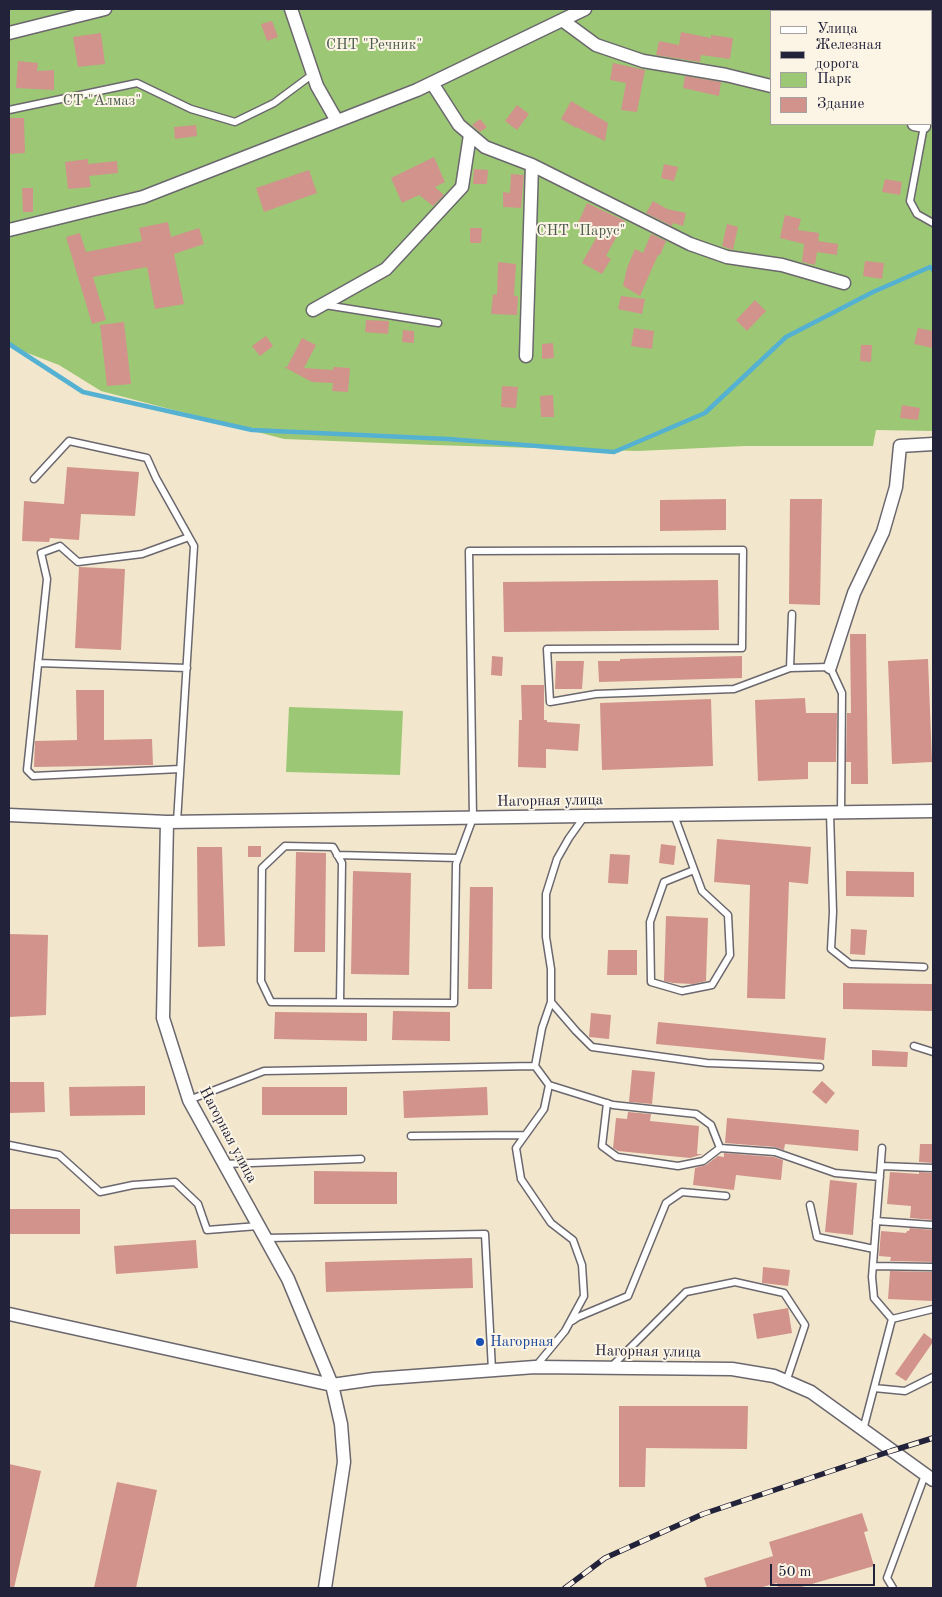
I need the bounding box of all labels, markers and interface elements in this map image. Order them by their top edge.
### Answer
legend [770,10,932,125]
text: Улица [817,22,858,37]
park label: СНТ "Речник" [326,36,422,54]
text: Железная дорога [815,38,882,72]
text: Парк [817,72,852,87]
park label: СТ "Алмаз" [63,92,141,110]
text: Здание [817,97,864,112]
park label: СНТ "Парус" [536,222,626,240]
street label: Нагорная улица [497,791,603,811]
street label: Нагорная улица [195,1084,261,1186]
place label: Нагорная [490,1333,554,1351]
marker: Нагорная [474,1336,486,1348]
street label: Нагорная улица [595,1342,701,1362]
scale bar [772,1554,877,1586]
text: 50 m [778,1565,812,1580]

